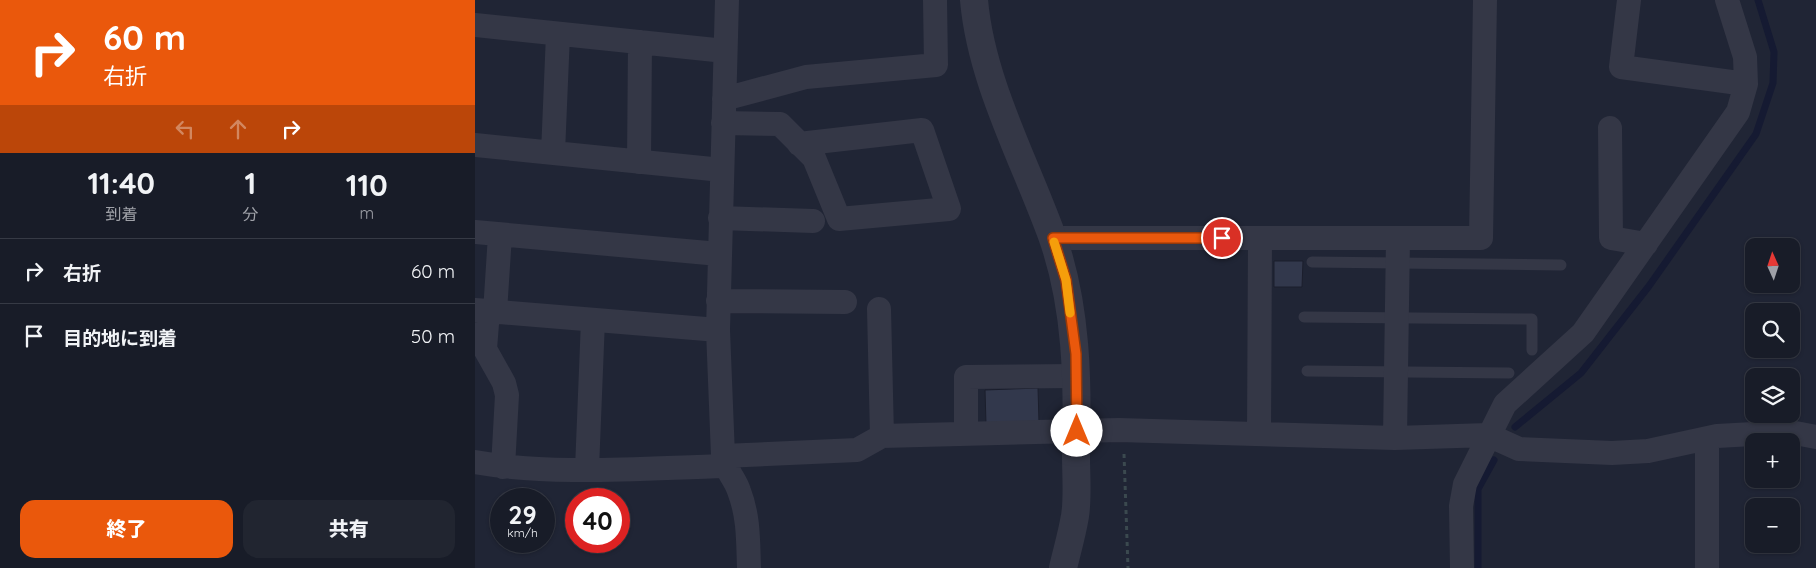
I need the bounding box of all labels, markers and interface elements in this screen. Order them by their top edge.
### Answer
text: 60 m [103,15,186,59]
icon: right [20,20,85,85]
text: 右折 [103,62,147,90]
icon: left [171,115,199,143]
icon: ahead [224,115,252,143]
icon: right [277,115,305,143]
text: 11:40 [87,164,155,202]
text: 1 [245,164,256,202]
text: 110 [346,166,388,204]
text: m [359,203,374,223]
text: 到着 [105,204,137,224]
text: 分 [242,204,258,224]
pin [1201,217,1243,259]
icon: arrive [1208,224,1236,252]
north arrow [1745,238,1800,292]
map controls [1745,238,1800,553]
icon: right [20,257,48,285]
text: 60 m [411,259,455,283]
text: 右折 [63,261,101,285]
button: search [1745,303,1800,358]
icon: arrive [20,322,48,350]
text: 50 m [411,324,455,348]
text: 目的地に到着 [63,326,177,350]
button: layers [1745,368,1800,423]
position arrow [1050,404,1102,456]
button: + [1745,433,1800,488]
speed limit sign: 40 [565,488,630,553]
button: − [1745,498,1800,553]
text: 29 [508,499,537,530]
button: 終了 [20,500,233,558]
button: 共有 [243,500,455,558]
text: km/h [507,525,538,540]

